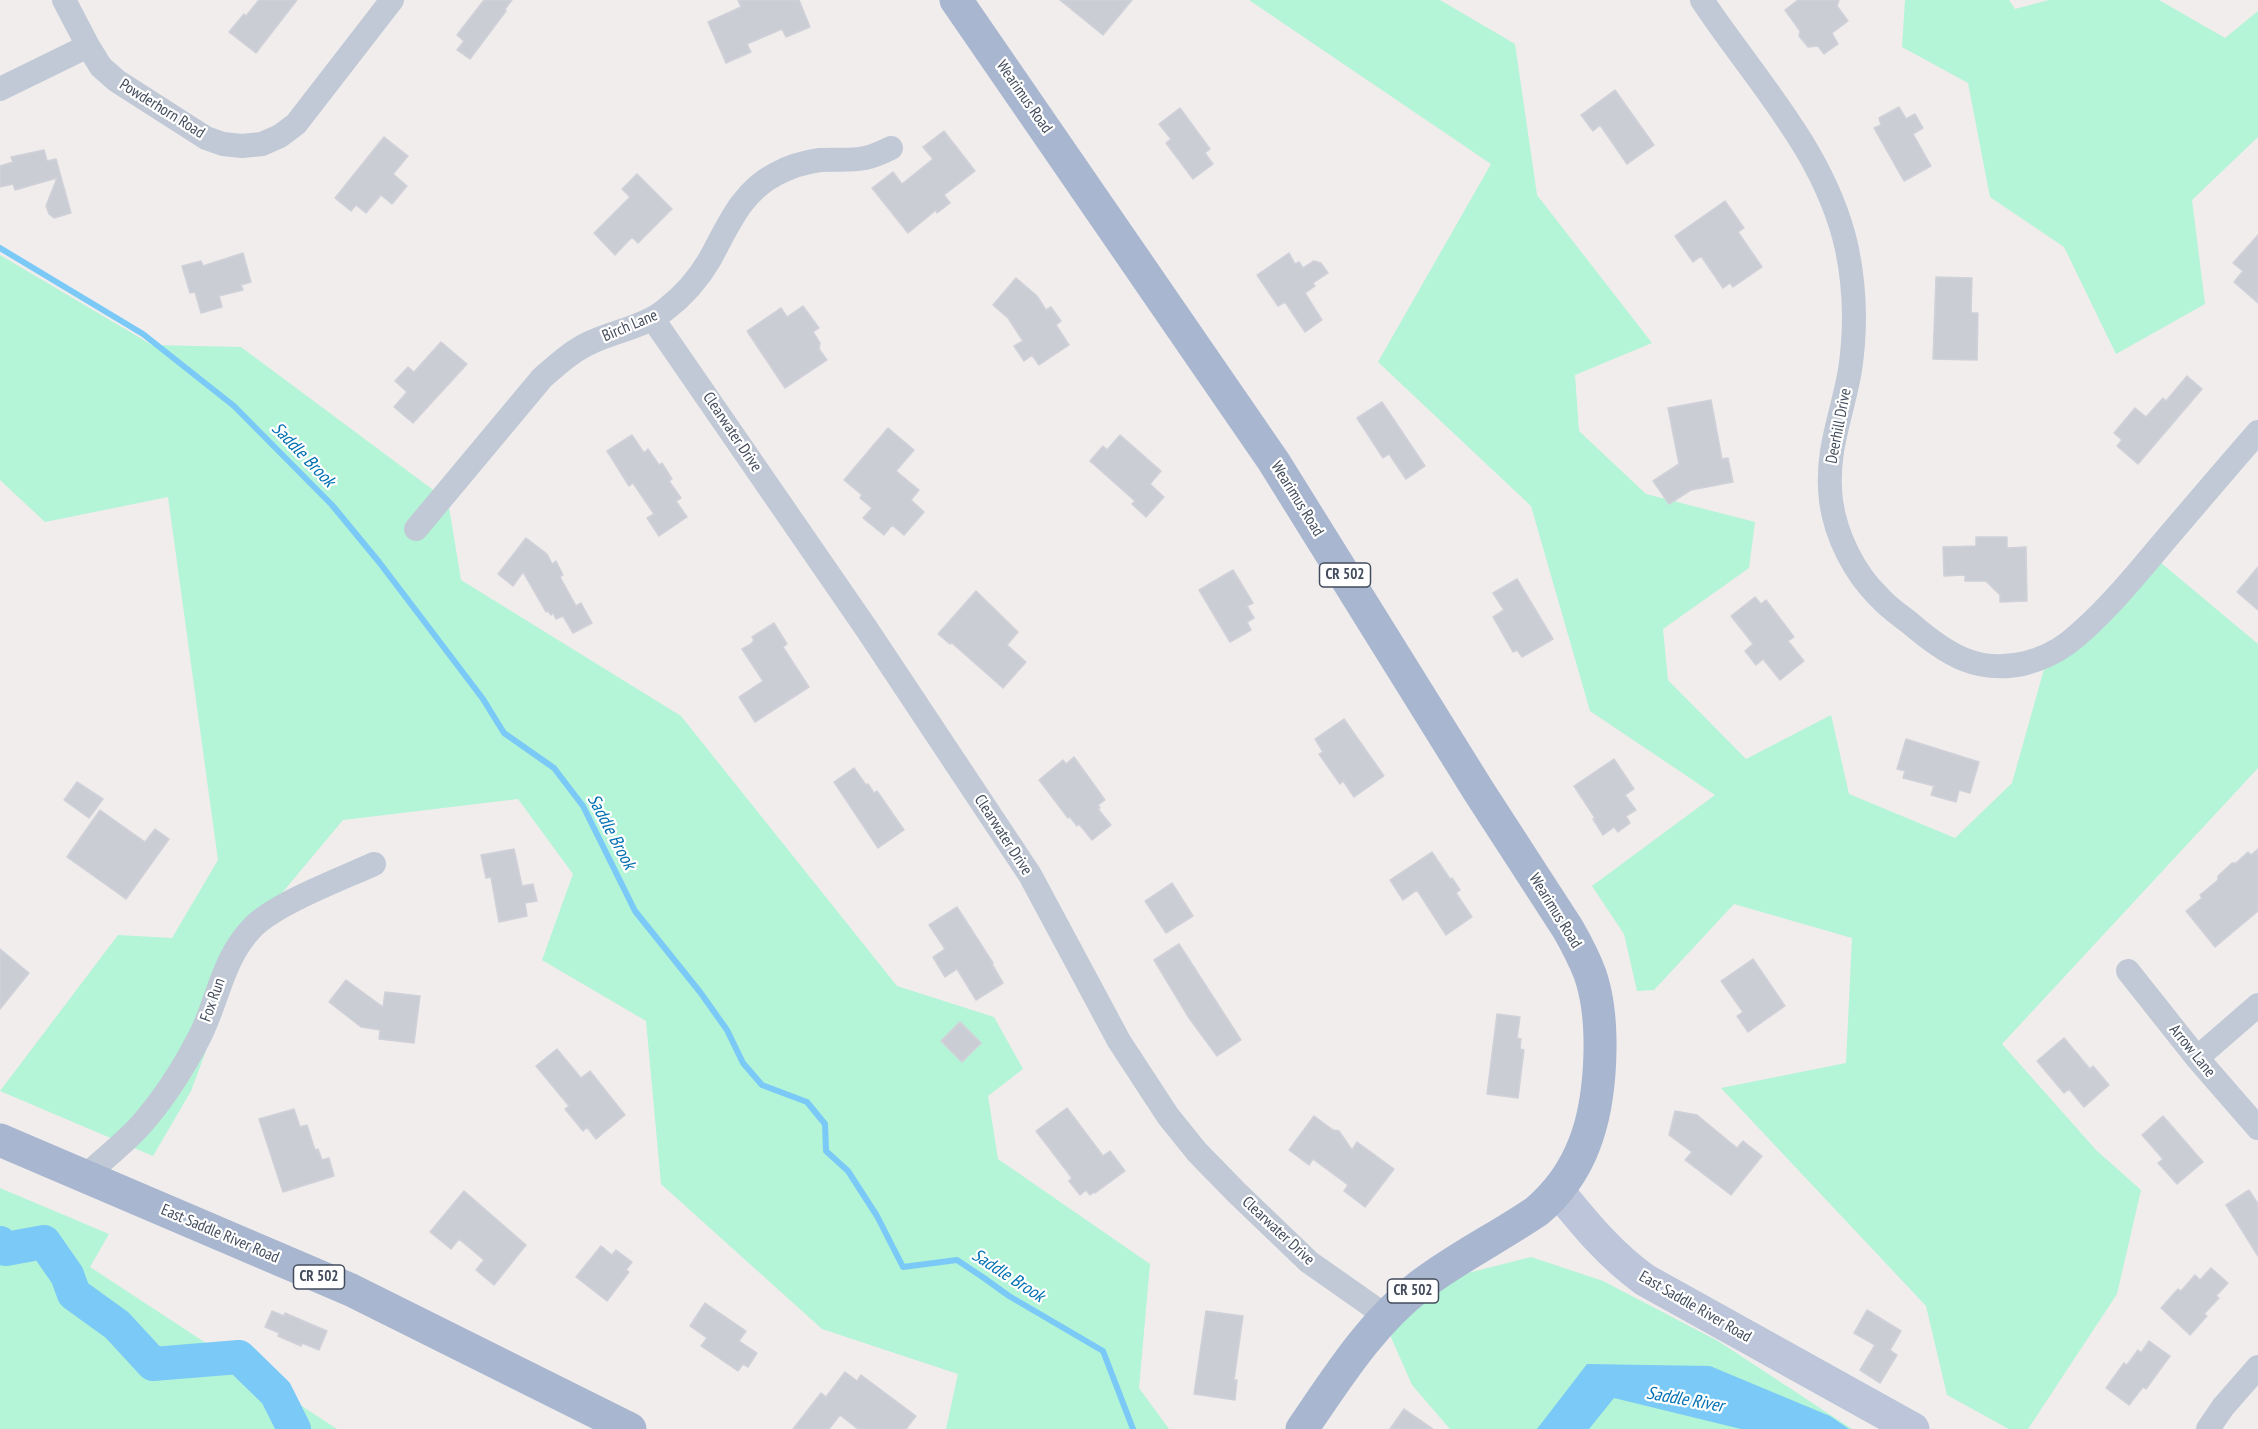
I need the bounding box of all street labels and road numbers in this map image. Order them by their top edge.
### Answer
street label: Wearimus Road [992,57,1056,137]
street label: Powderhorn Road [116,75,208,143]
street label: Birch Lane [600,306,660,346]
street label: Deerhill Drive [1822,387,1856,465]
street label: Clearwater Drive [698,388,766,476]
street label: Wearimus Road [1266,458,1328,540]
road number: CR 502 [1320,563,1370,587]
street label: Clearwater Drive [970,791,1036,879]
street label: Wearimus Road [1524,870,1586,952]
street label: Fox Run [196,976,230,1024]
street label: Arrow Lane [2165,1021,2219,1081]
street label: Clearwater Drive [1238,1193,1318,1269]
street label: East Saddle River Road [158,1200,282,1268]
road number: CR 502 [294,1265,344,1289]
street label: East Saddle River Road [1635,1267,1755,1347]
road number: CR 502 [1388,1279,1438,1303]

